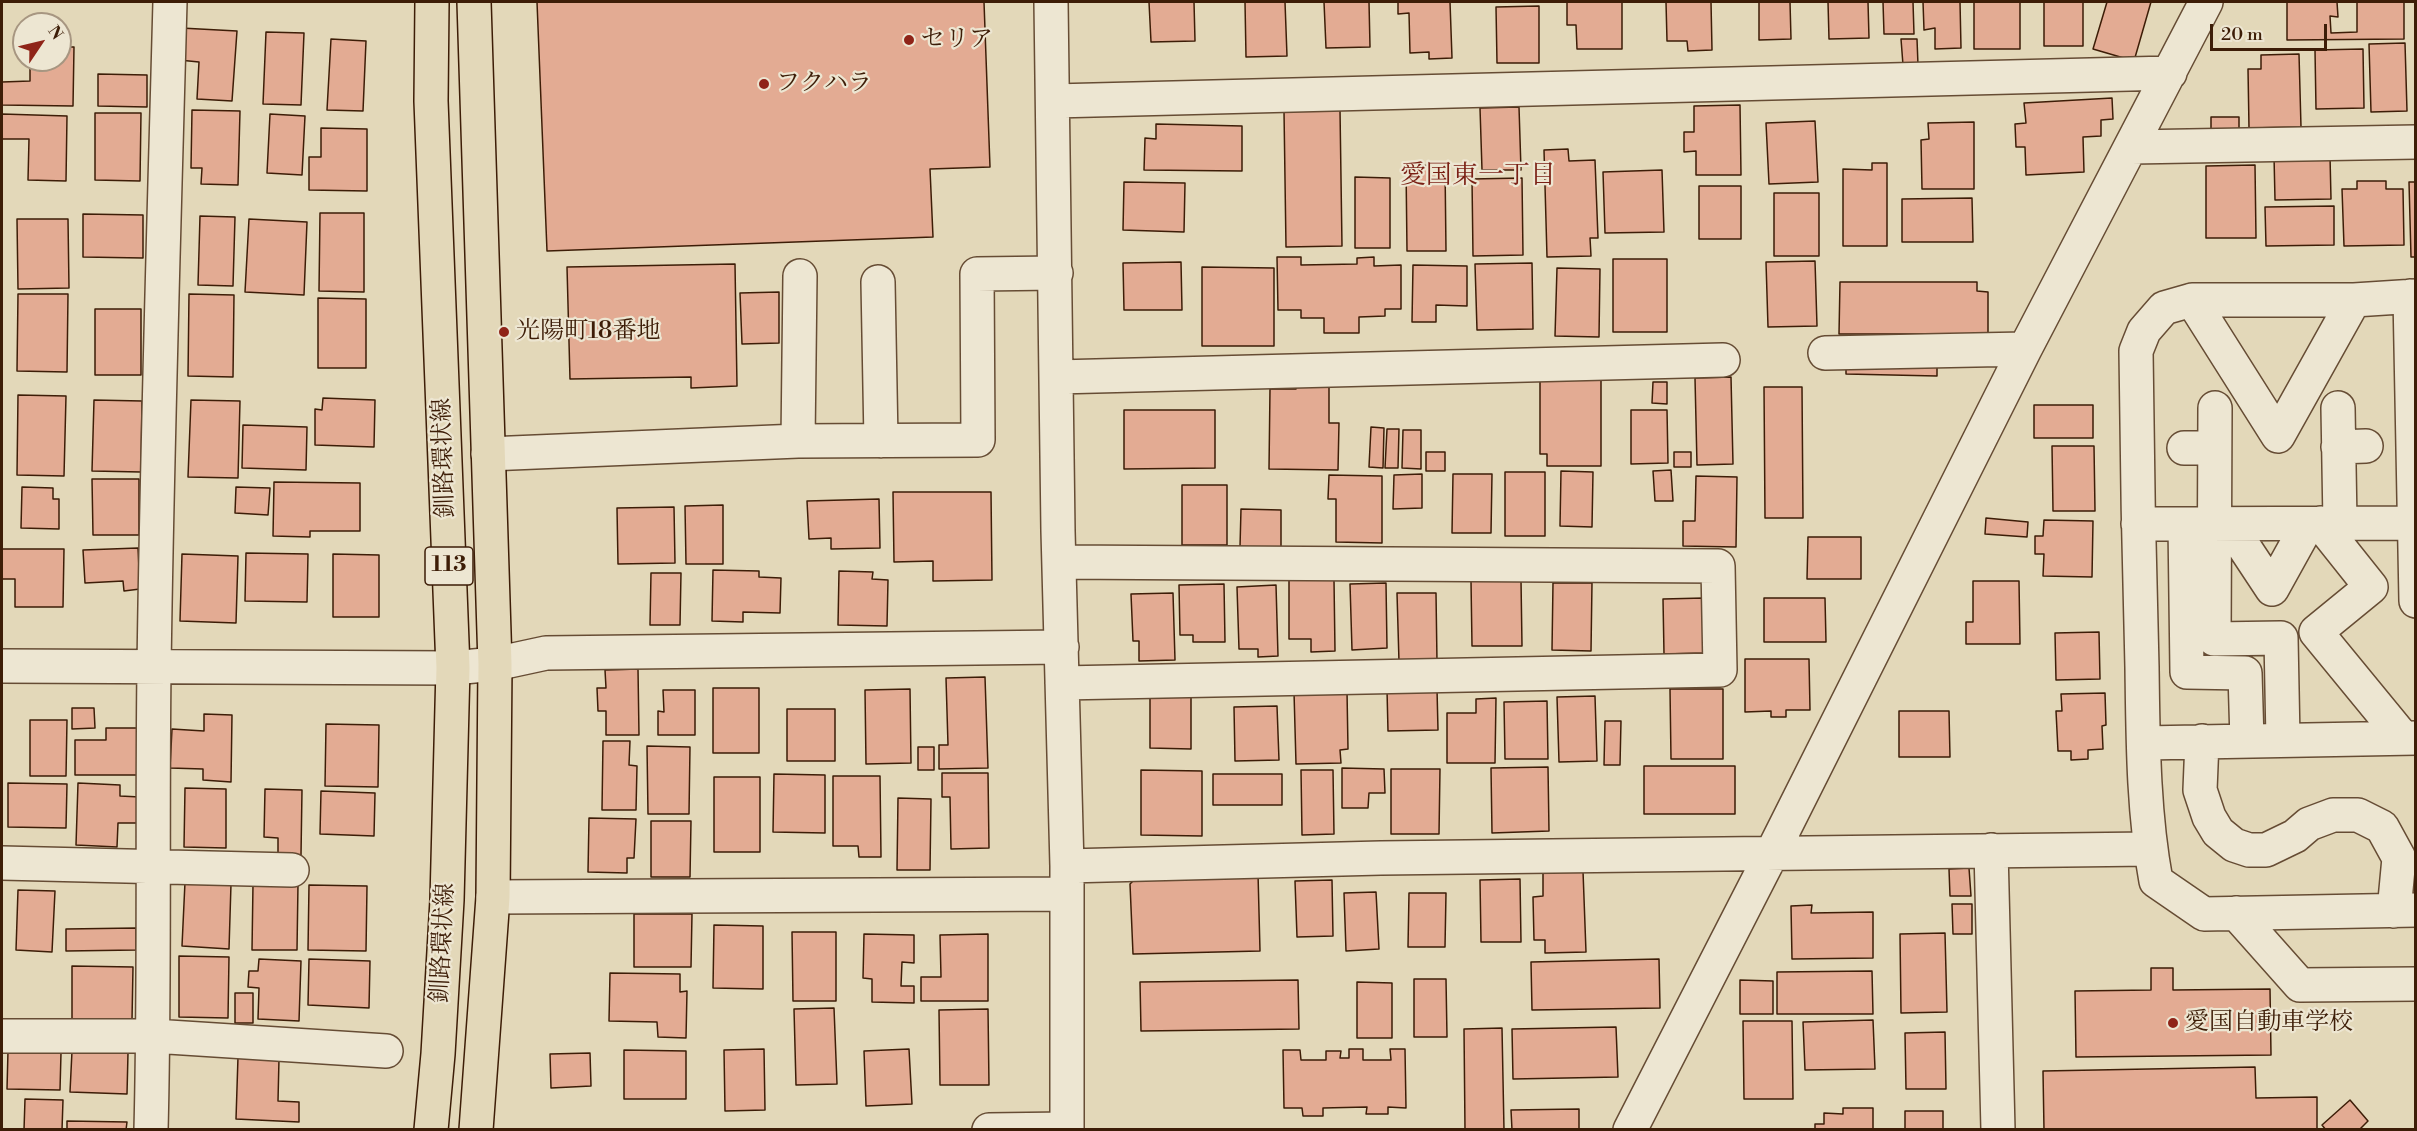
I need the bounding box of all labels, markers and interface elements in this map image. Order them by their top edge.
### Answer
north arrow [12,12,72,72]
scale bar [2213,12,2330,50]
text: N [43,22,67,44]
text: 20 m [2221,23,2263,46]
place label: セリア [921,26,993,54]
marker: セリア [902,33,916,47]
place label: フクハラ [776,70,872,98]
marker: フクハラ [757,77,771,91]
district label: 愛国東一丁目 [1400,161,1556,193]
place label: 光陽町18番地 [516,318,661,346]
marker: 光陽町18番地 [497,325,511,339]
street label: 釧路環状線 [429,398,461,518]
road number: 113 [425,547,473,585]
street label: 釧路環状線 [426,882,462,1004]
place label: 愛国自動車学校 [2185,1009,2353,1037]
marker: 愛国自動車学校 [2166,1016,2180,1030]

